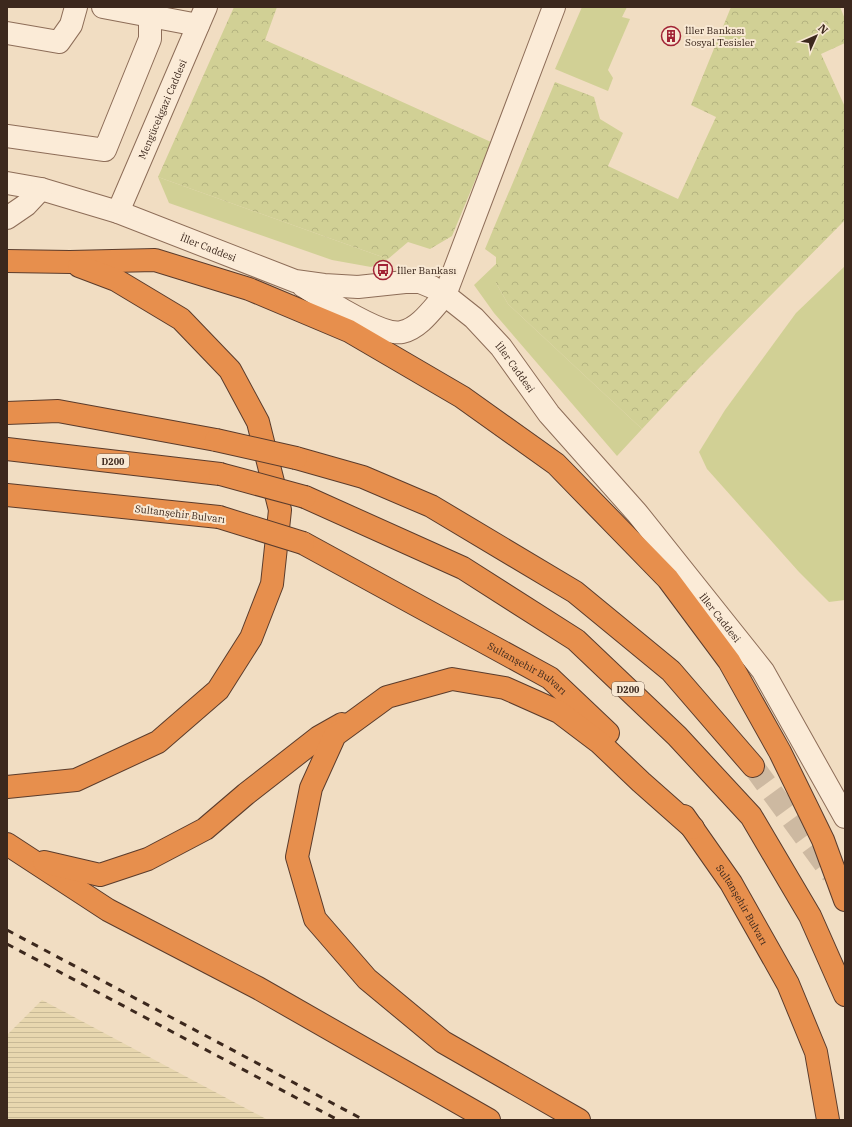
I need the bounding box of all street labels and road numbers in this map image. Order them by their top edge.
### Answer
street label: Mengücekgazi Caddesi [135,57,189,161]
street label: İller Caddesi [179,230,238,264]
street label: İller Caddesi [493,339,538,395]
road number: D200 [97,454,129,468]
street label: Sultanşehir Bulvarı [134,502,226,526]
street label: İller Caddesi [697,590,744,645]
street label: Sultanşehir Bulvarı [485,639,570,697]
road number: D200 [612,682,644,696]
street label: Sultanşehir Bulvarı [713,862,771,947]

